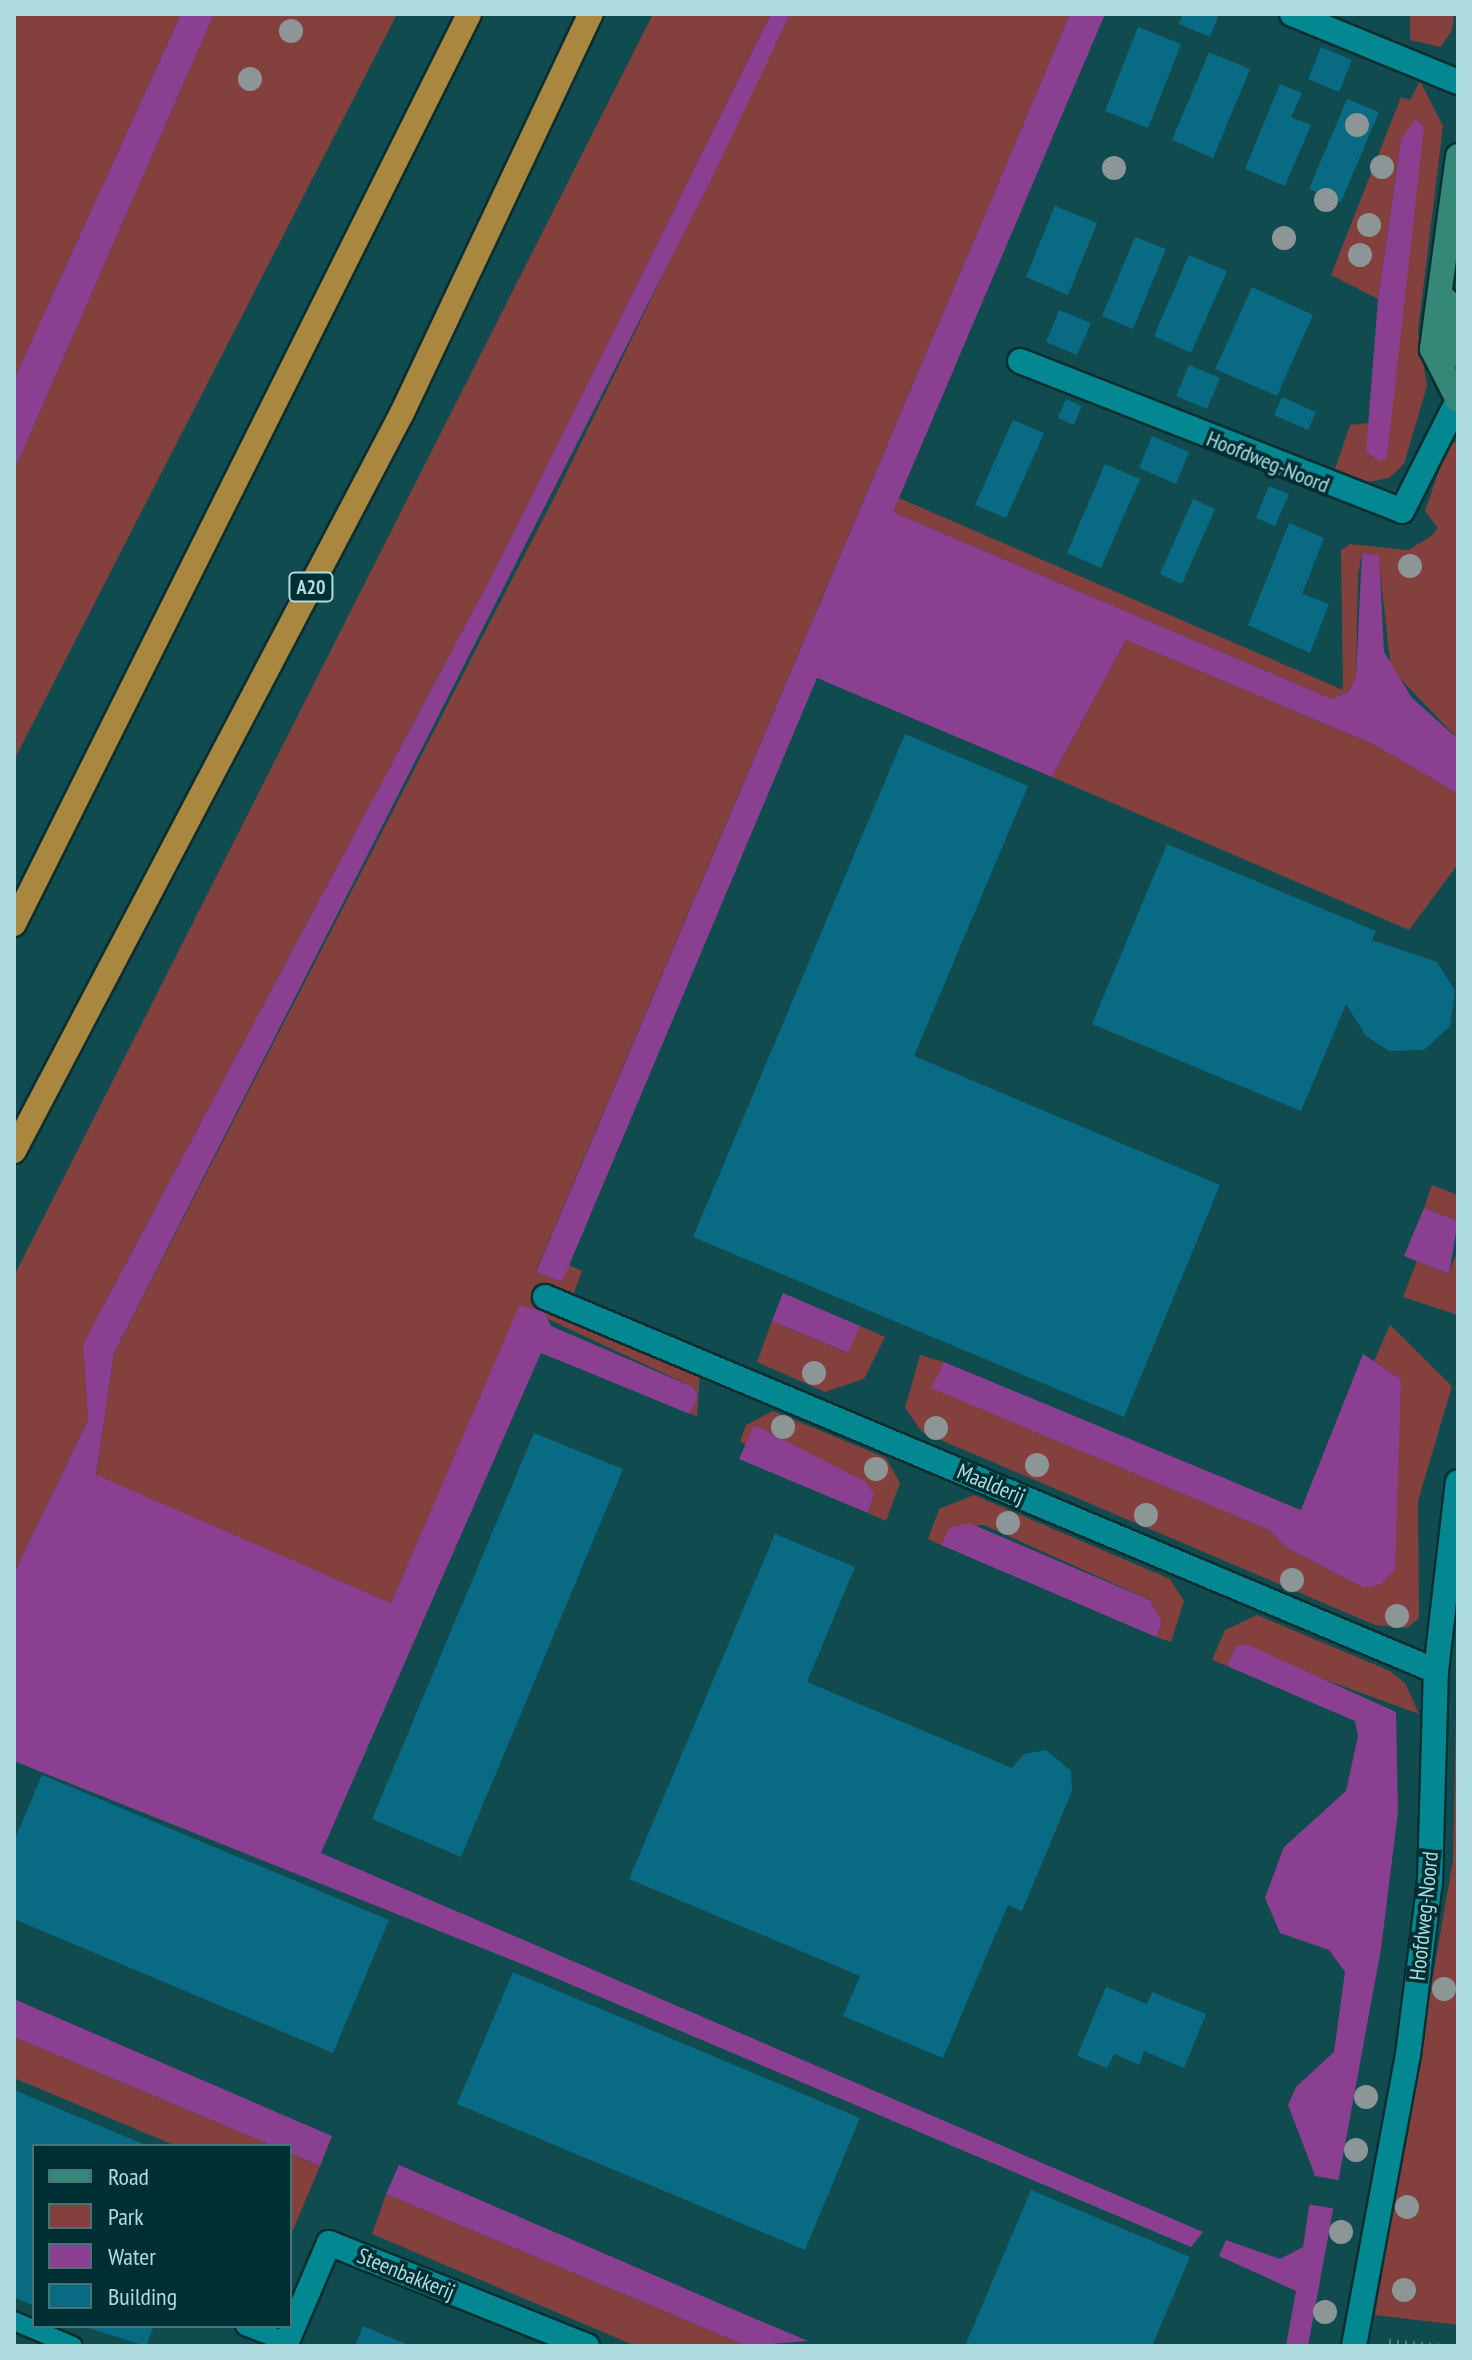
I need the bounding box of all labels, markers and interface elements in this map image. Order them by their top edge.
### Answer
street label: Hoofdweg-Noord [1203,425,1333,499]
road number: A20 [287,571,335,603]
street label: Maalderij [953,1458,1029,1510]
street label: Hoofdweg-Noord [1404,1850,1444,1982]
legend [32,2144,292,2328]
text: Road [108,2161,149,2192]
text: Park [108,2201,144,2232]
text: Water [108,2241,156,2272]
street label: Steenbakkerij [353,2243,459,2305]
text: Building [108,2281,177,2312]

